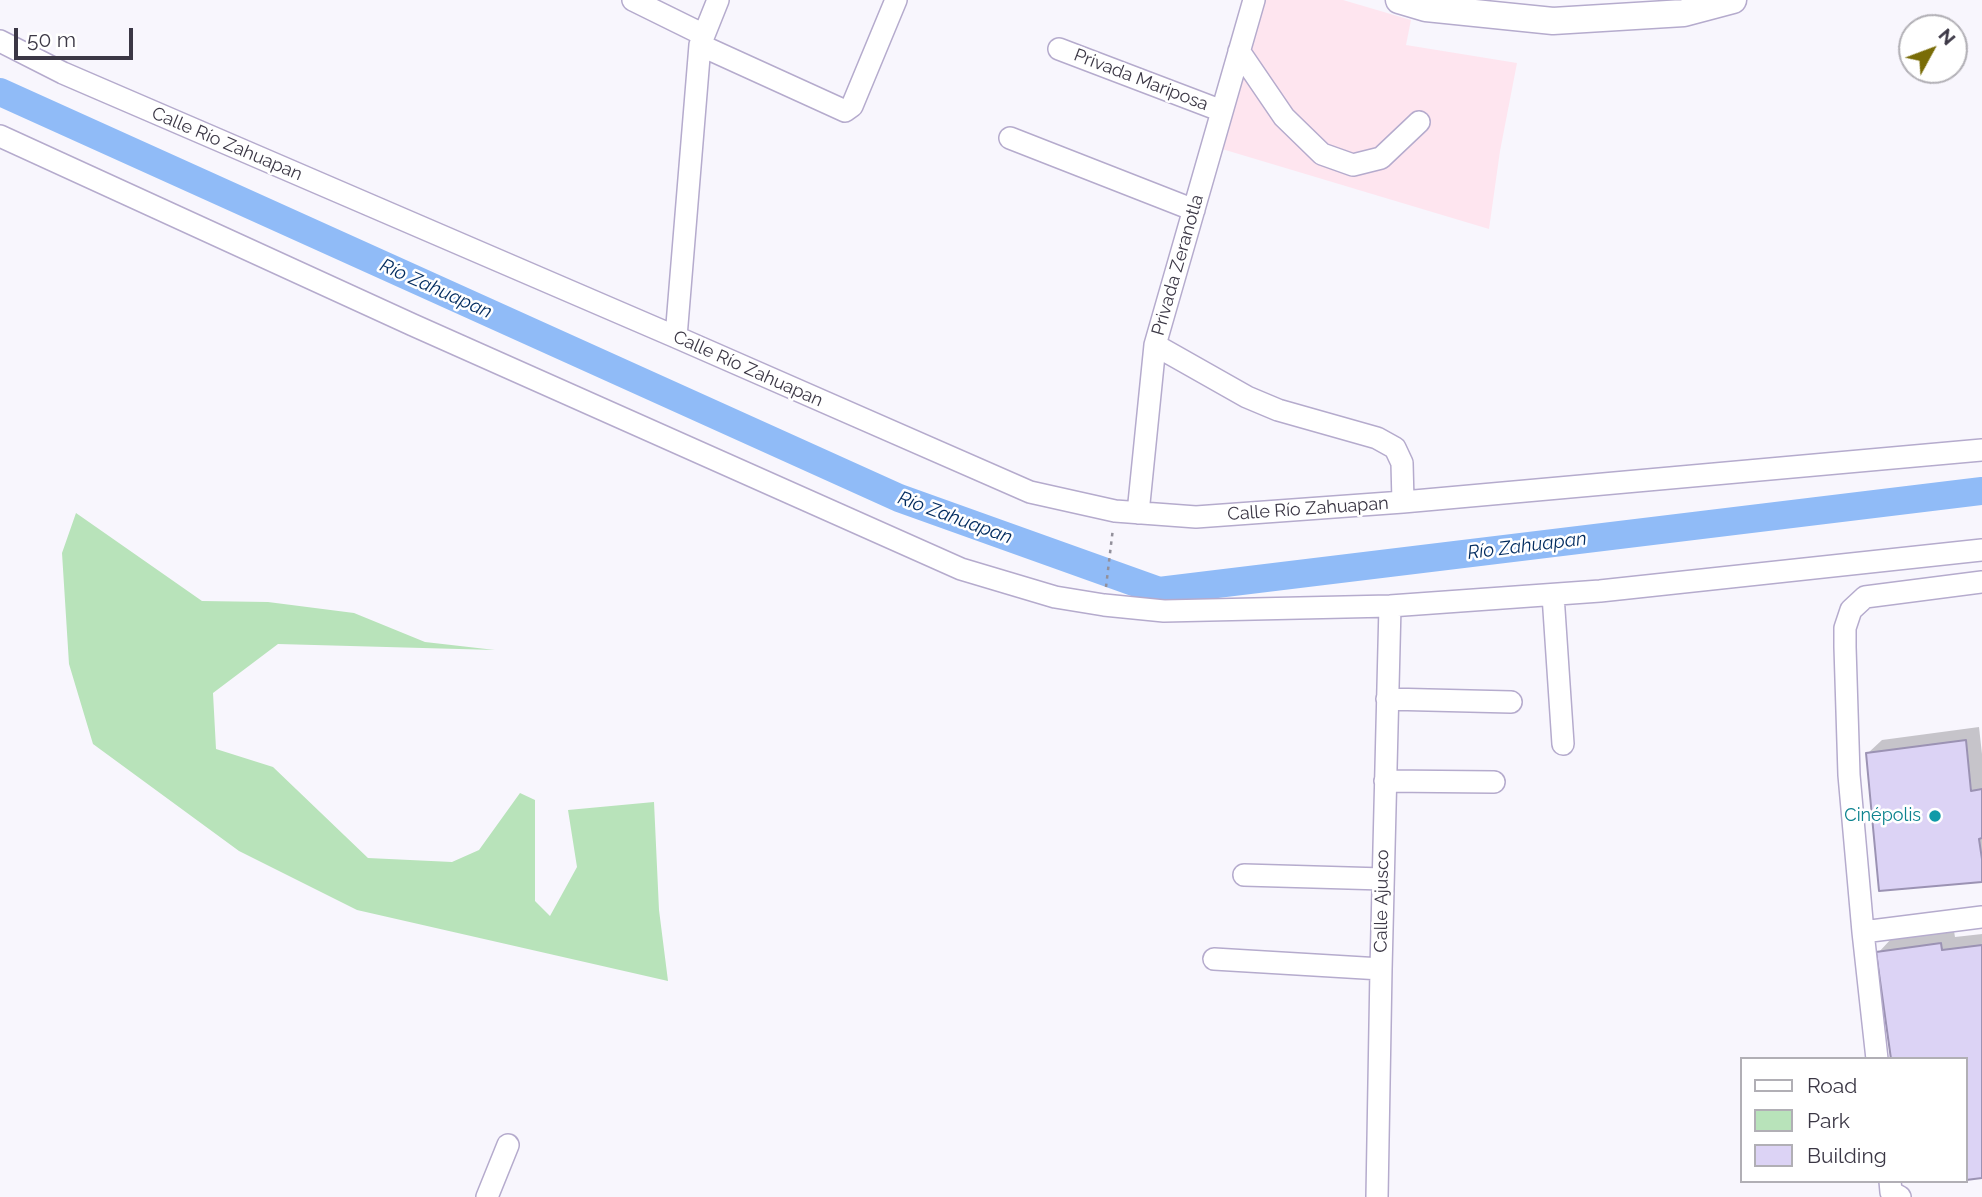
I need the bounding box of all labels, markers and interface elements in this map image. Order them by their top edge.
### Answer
scale bar [18,14,136,58]
north arrow [1898,14,1968,84]
text: N [1934,24,1960,49]
text: 50 m [27,27,76,52]
street label: Privada Mariposa [1071,44,1211,116]
street label: Calle Río Zahuapan [148,103,306,185]
street label: Privada Zeranotla [1148,192,1208,338]
water label: Río Zahuapan [377,254,495,324]
street label: Calle Río Zahuapan [670,326,826,412]
water label: Río Zahuapan [895,487,1015,549]
street label: Calle Río Zahuapan [1227,493,1389,525]
water label: Río Zahuapan [1466,527,1588,565]
place label: Cinépolis [1844,805,1921,827]
marker: Cinépolis [1927,808,1943,824]
street label: Calle Ajusco [1370,849,1394,953]
legend [1741,1057,1968,1183]
text: Road [1807,1073,1857,1098]
text: Park [1807,1108,1850,1133]
text: Building [1807,1143,1887,1168]

